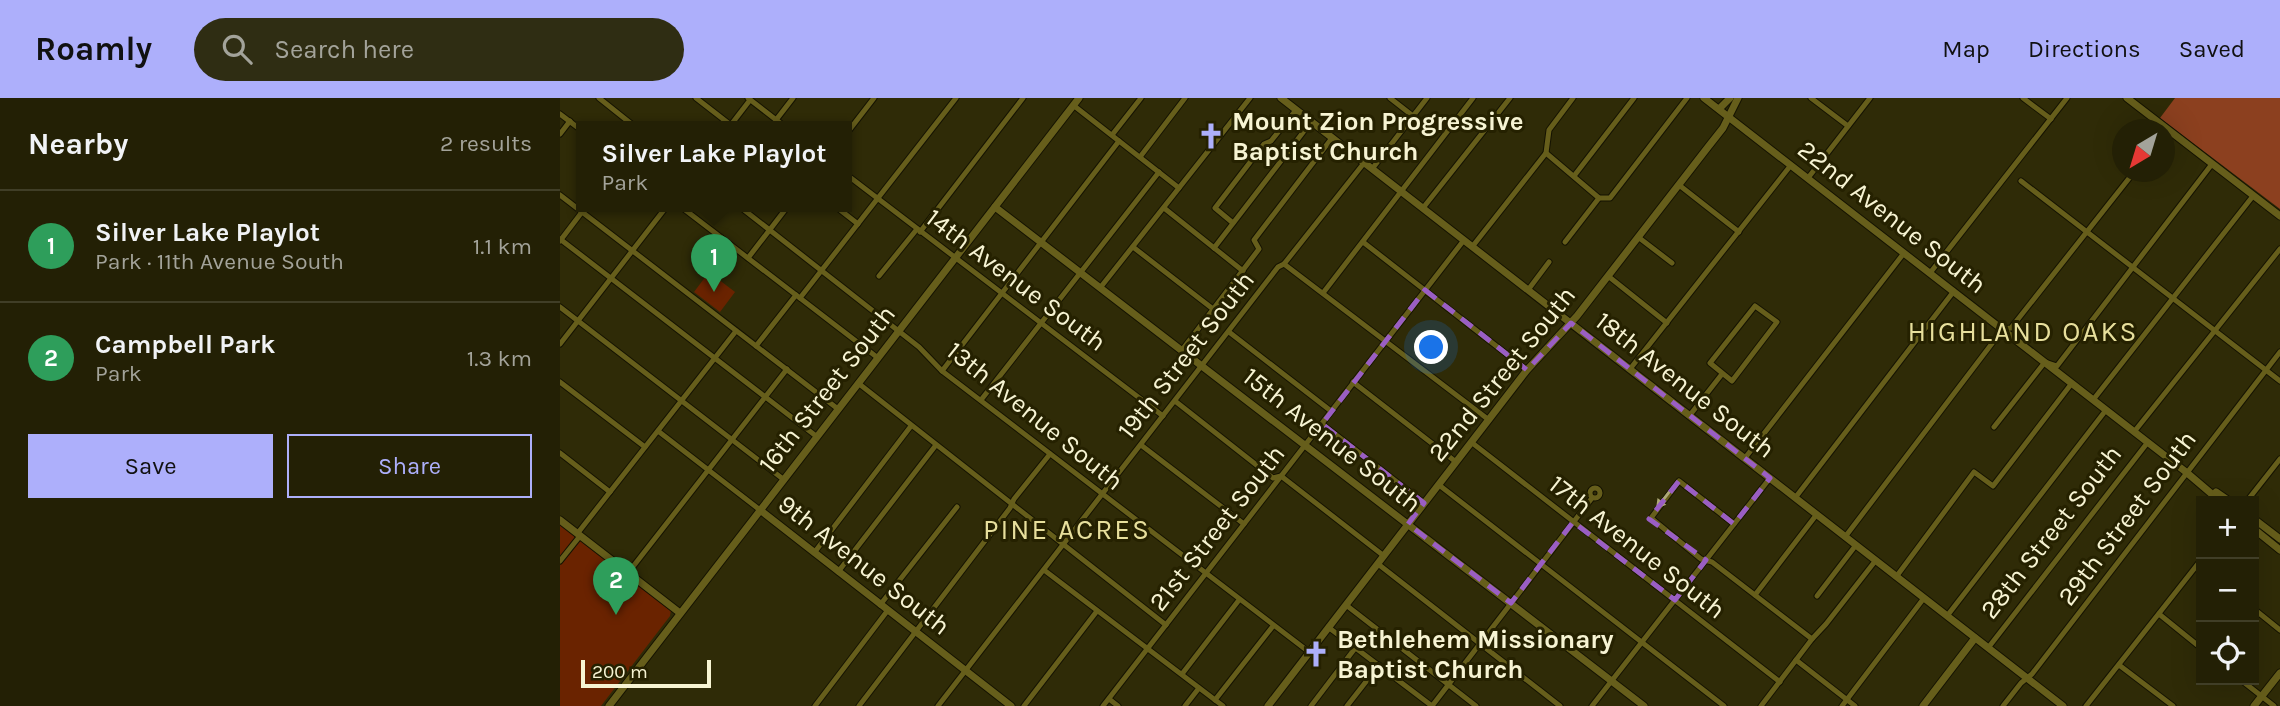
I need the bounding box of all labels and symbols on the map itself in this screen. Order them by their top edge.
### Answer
place label: Mount Zion Progressive Baptist Church [1232,106,1524,167]
north arrow [2112,119,2175,182]
church icon: Mount Zion Progressive Baptist Church [1196,121,1226,151]
street label: 22nd Avenue South [1792,134,1992,300]
street label: 14th Avenue South [920,202,1112,358]
pin: 1 [691,234,737,292]
street label: 19th Street South [1111,265,1261,445]
street label: 22nd Street South [1422,280,1582,468]
street label: 16th Street South [752,299,902,479]
street label: 18th Avenue South [1589,305,1781,465]
district label: HIGHLAND OAKS [1908,315,2138,348]
your location [1414,330,1448,364]
street label: 13th Avenue South [940,335,1130,497]
street label: 15th Avenue South [1237,361,1427,519]
street label: 29th Street South [2051,425,2203,611]
street label: 21st Street South [1143,439,1291,617]
street label: 28th Street South [1974,439,2128,625]
street label: 17th Avenue South [1543,469,1731,625]
street label: 9th Avenue South [772,488,956,642]
one-way arrow [1656,491,1671,509]
district label: PINE ACRES [983,513,1151,546]
pin: 2 [593,557,639,615]
place label: Bethlehem Missionary Baptist Church [1337,624,1614,685]
church icon: Bethlehem Missionary Baptist Church [1301,639,1331,669]
scale bar [581,657,710,689]

